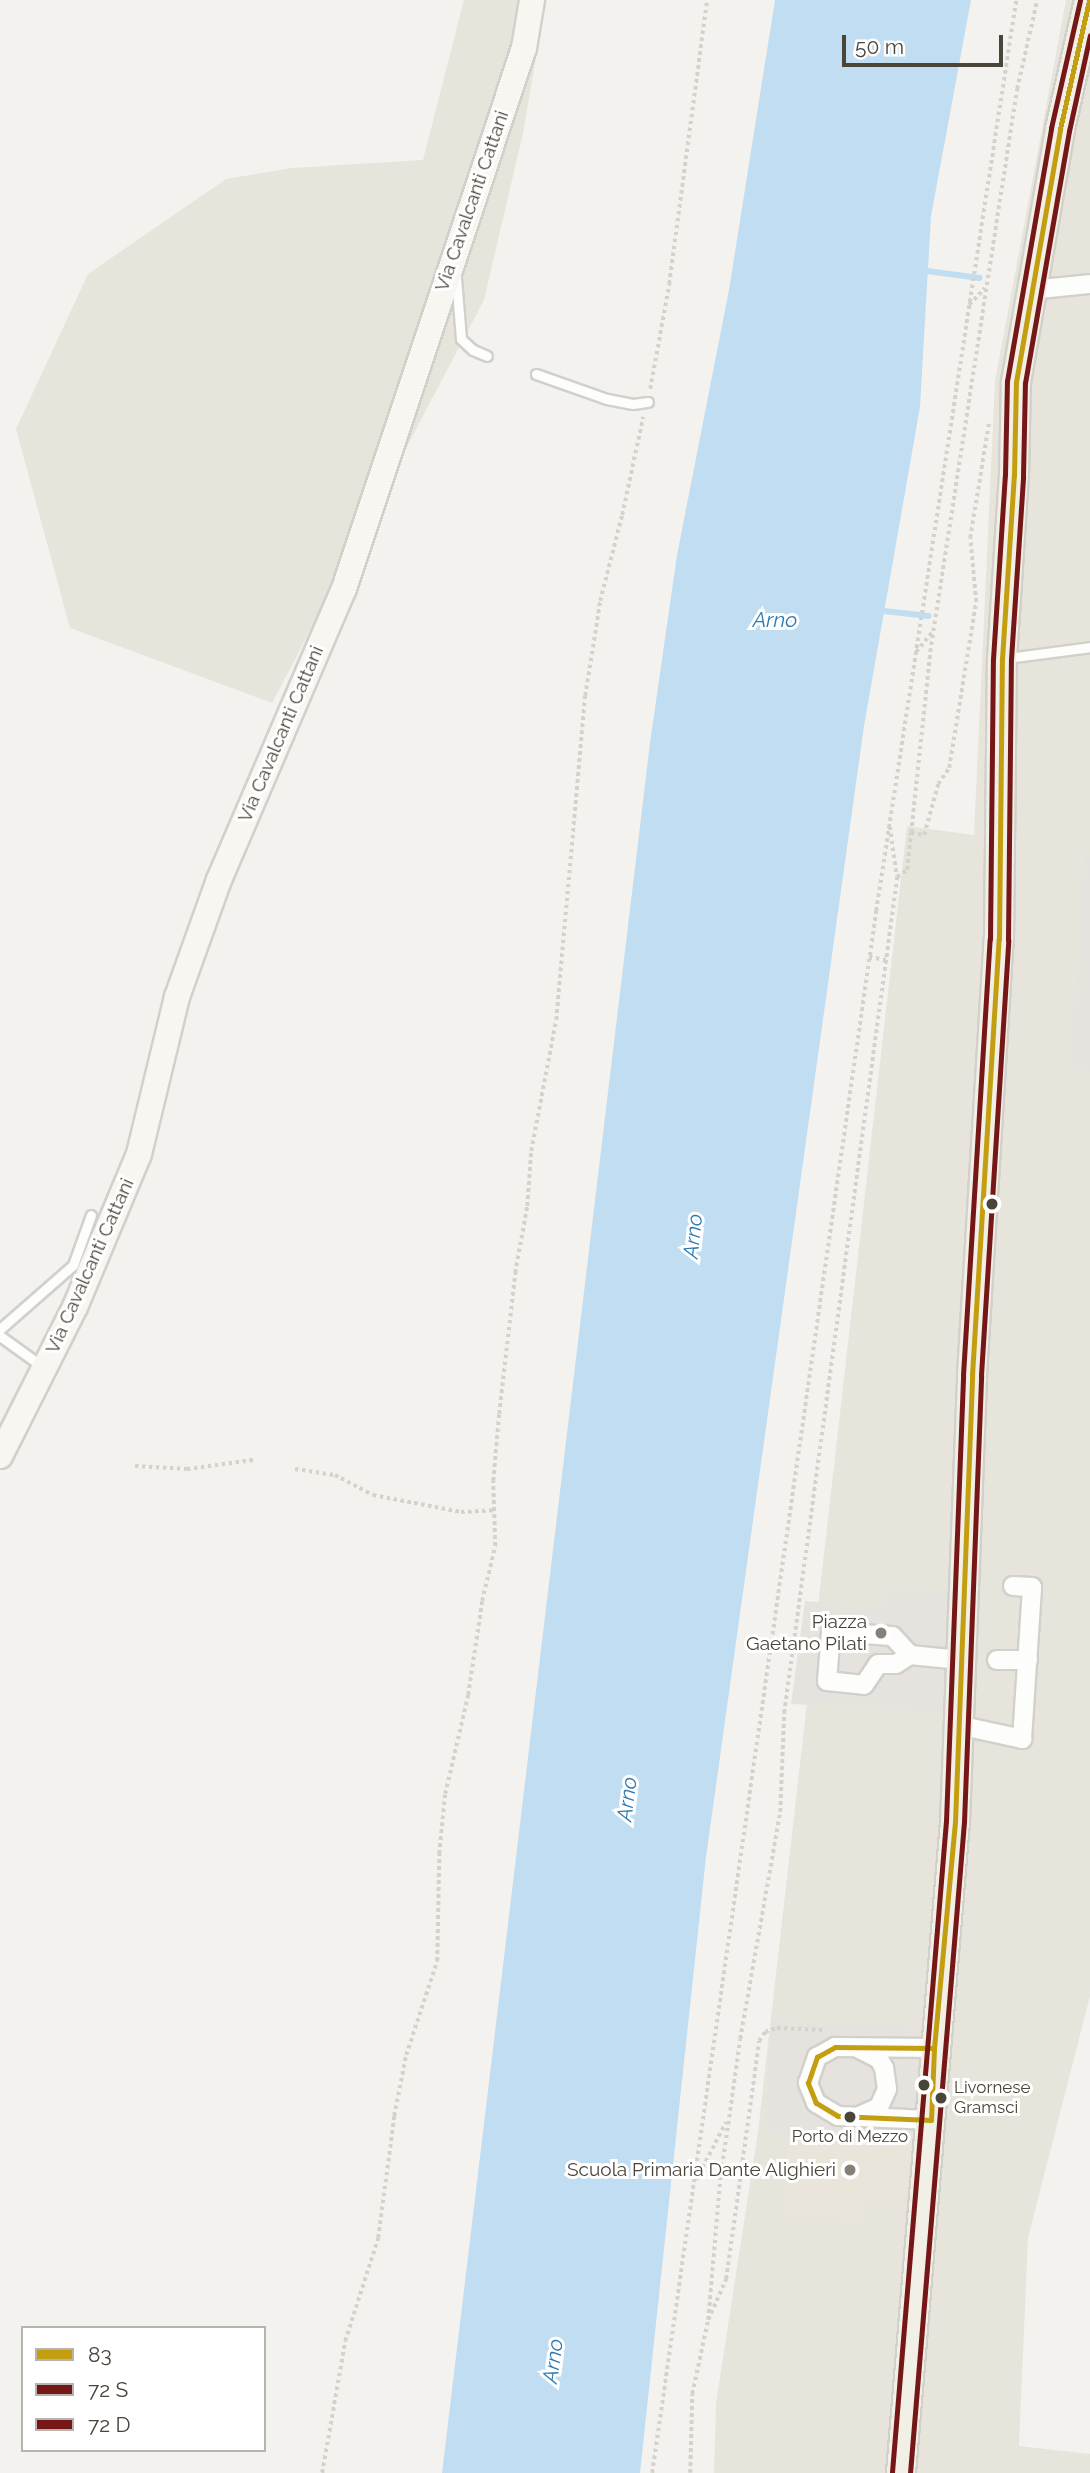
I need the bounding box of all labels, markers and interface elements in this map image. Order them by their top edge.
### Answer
scale bar [845,21,1006,65]
text: 50 m [855,34,904,59]
street label: Via Cavalcanti Cattani [430,108,514,294]
water label: Arno [753,607,797,633]
street label: Via Cavalcanti Cattani [233,642,329,826]
street label: Via Cavalcanti Cattani [41,1175,139,1357]
unlabelled marker [985,1197,999,1211]
water label: Arno [678,1212,708,1260]
place label: Piazza Gaetano Pilati [746,1611,867,1655]
marker: Piazza Gaetano Pilati [873,1625,889,1641]
water label: Arno [612,1775,642,1823]
unlabelled marker [917,2078,931,2092]
place label: Livornese Gramsci [954,2078,1031,2118]
marker: Livornese Gramsci [934,2091,948,2105]
marker: Porto di Mezzo [843,2110,857,2124]
place label: Porto di Mezzo [792,2127,908,2147]
place label: Scuola Primaria Dante Alighieri [566,2159,836,2181]
marker: Scuola Primaria Dante Alighieri [842,2162,858,2178]
legend [21,2326,266,2452]
water label: Arno [537,2337,569,2385]
text: 83 [88,2342,112,2367]
text: 72 S [88,2377,128,2402]
text: 72 D [88,2412,131,2437]

